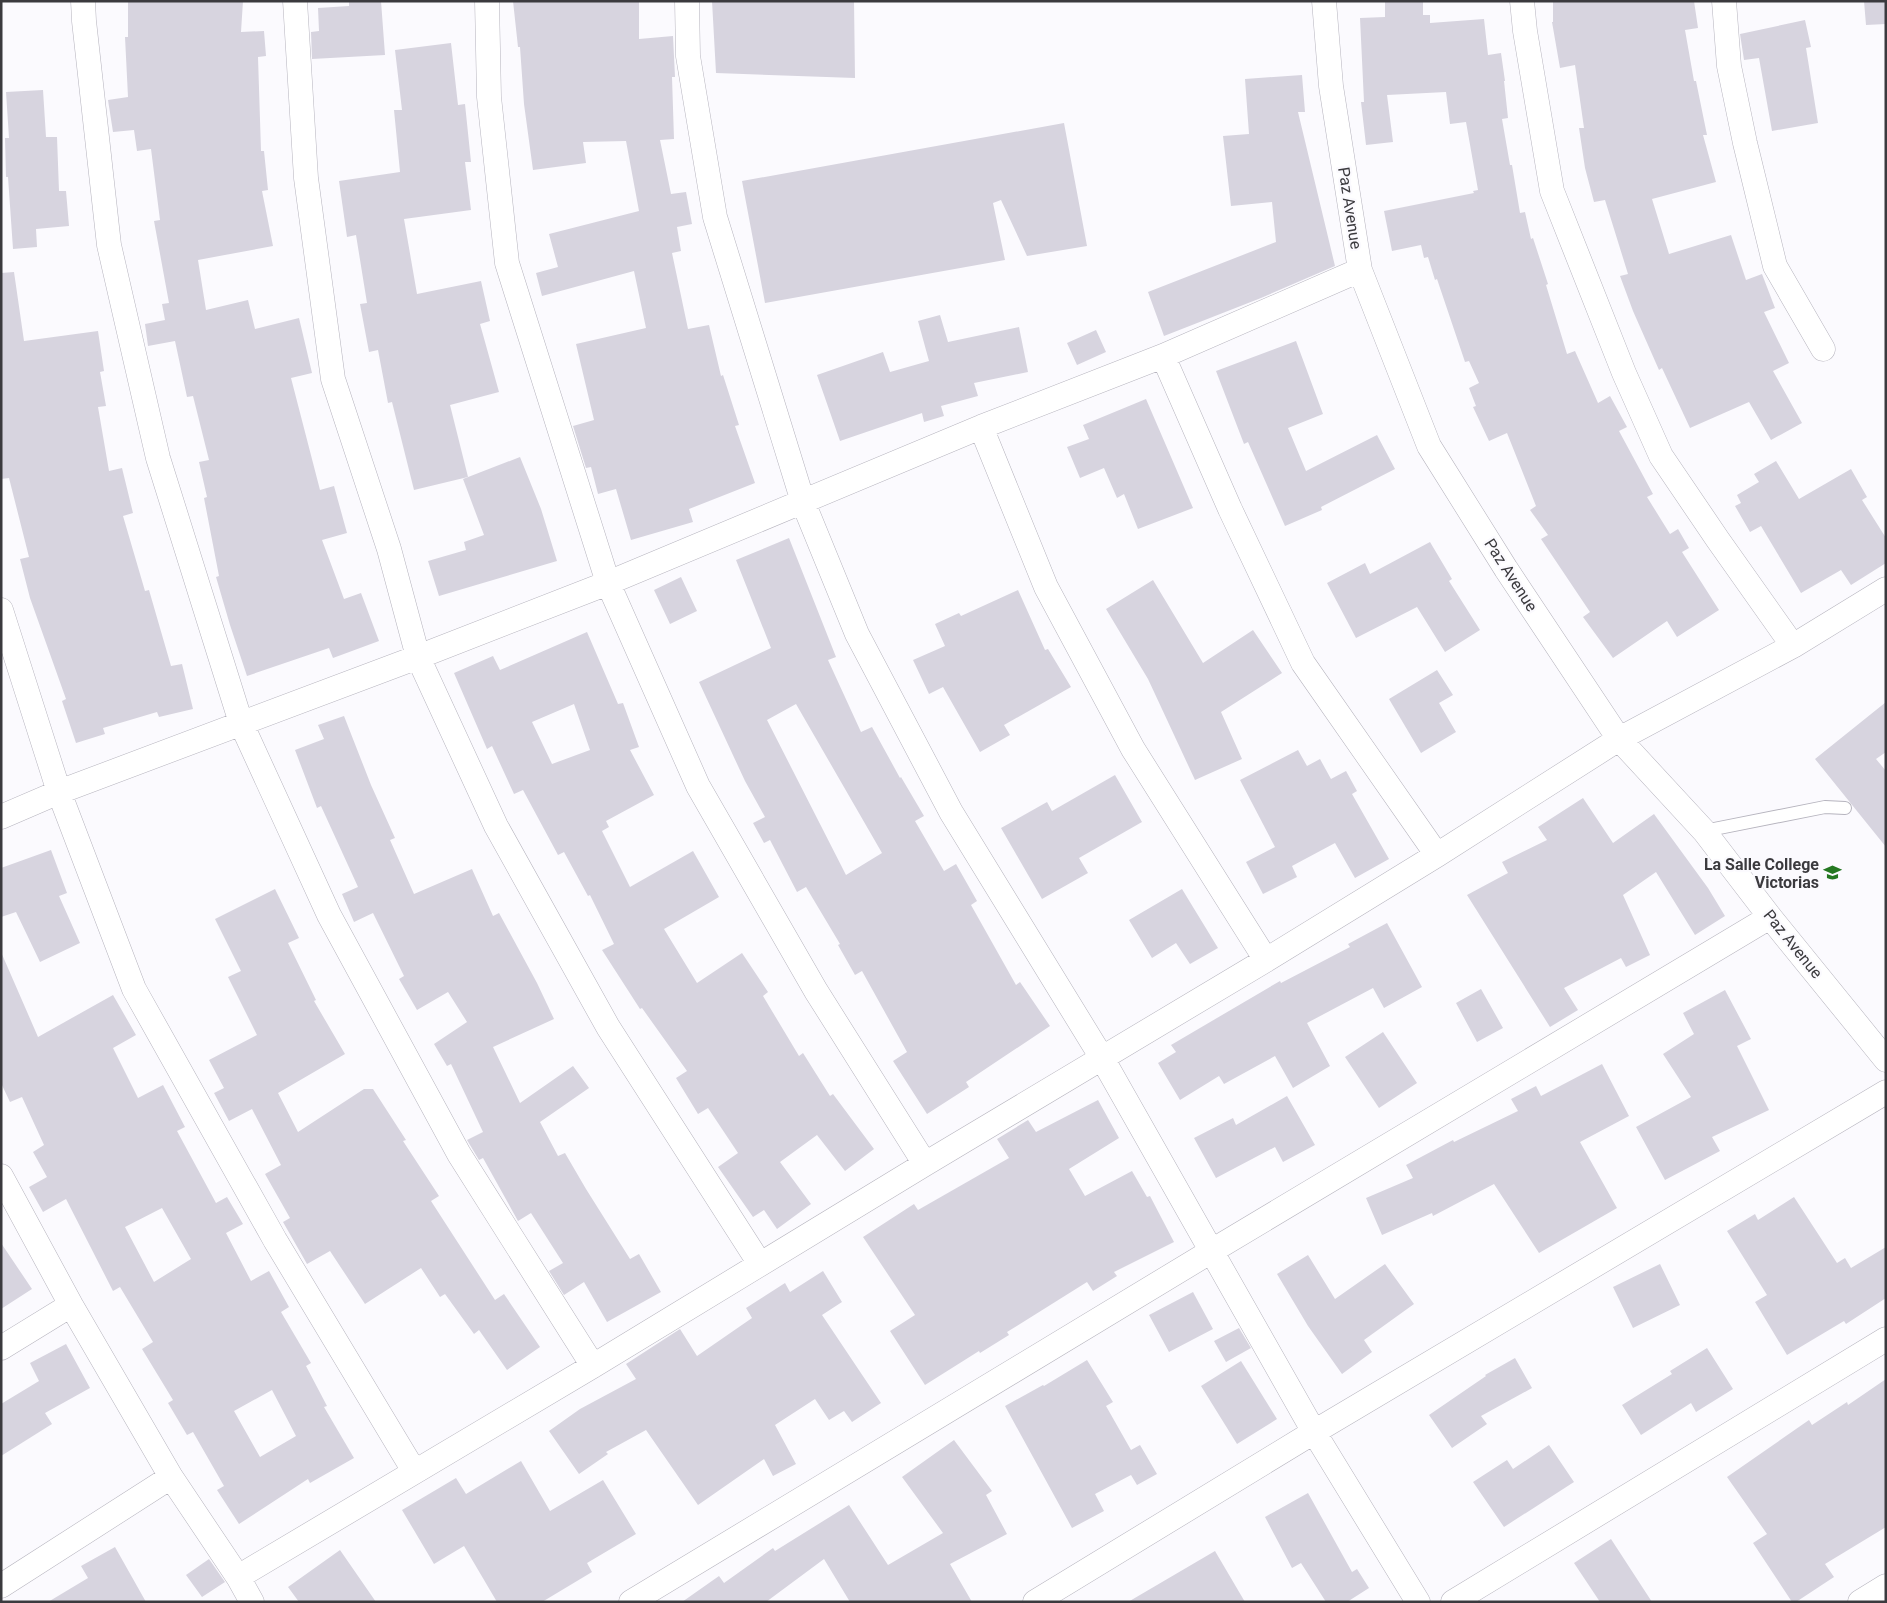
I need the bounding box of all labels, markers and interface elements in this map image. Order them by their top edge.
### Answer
street label: Paz Avenue [1334,166,1366,250]
street label: Paz Avenue [1480,535,1542,615]
place label: La Salle College Victorias [1704,855,1819,892]
school or university icon: La Salle College Victorias [1823,863,1843,883]
street label: Paz Avenue [1760,906,1826,982]

